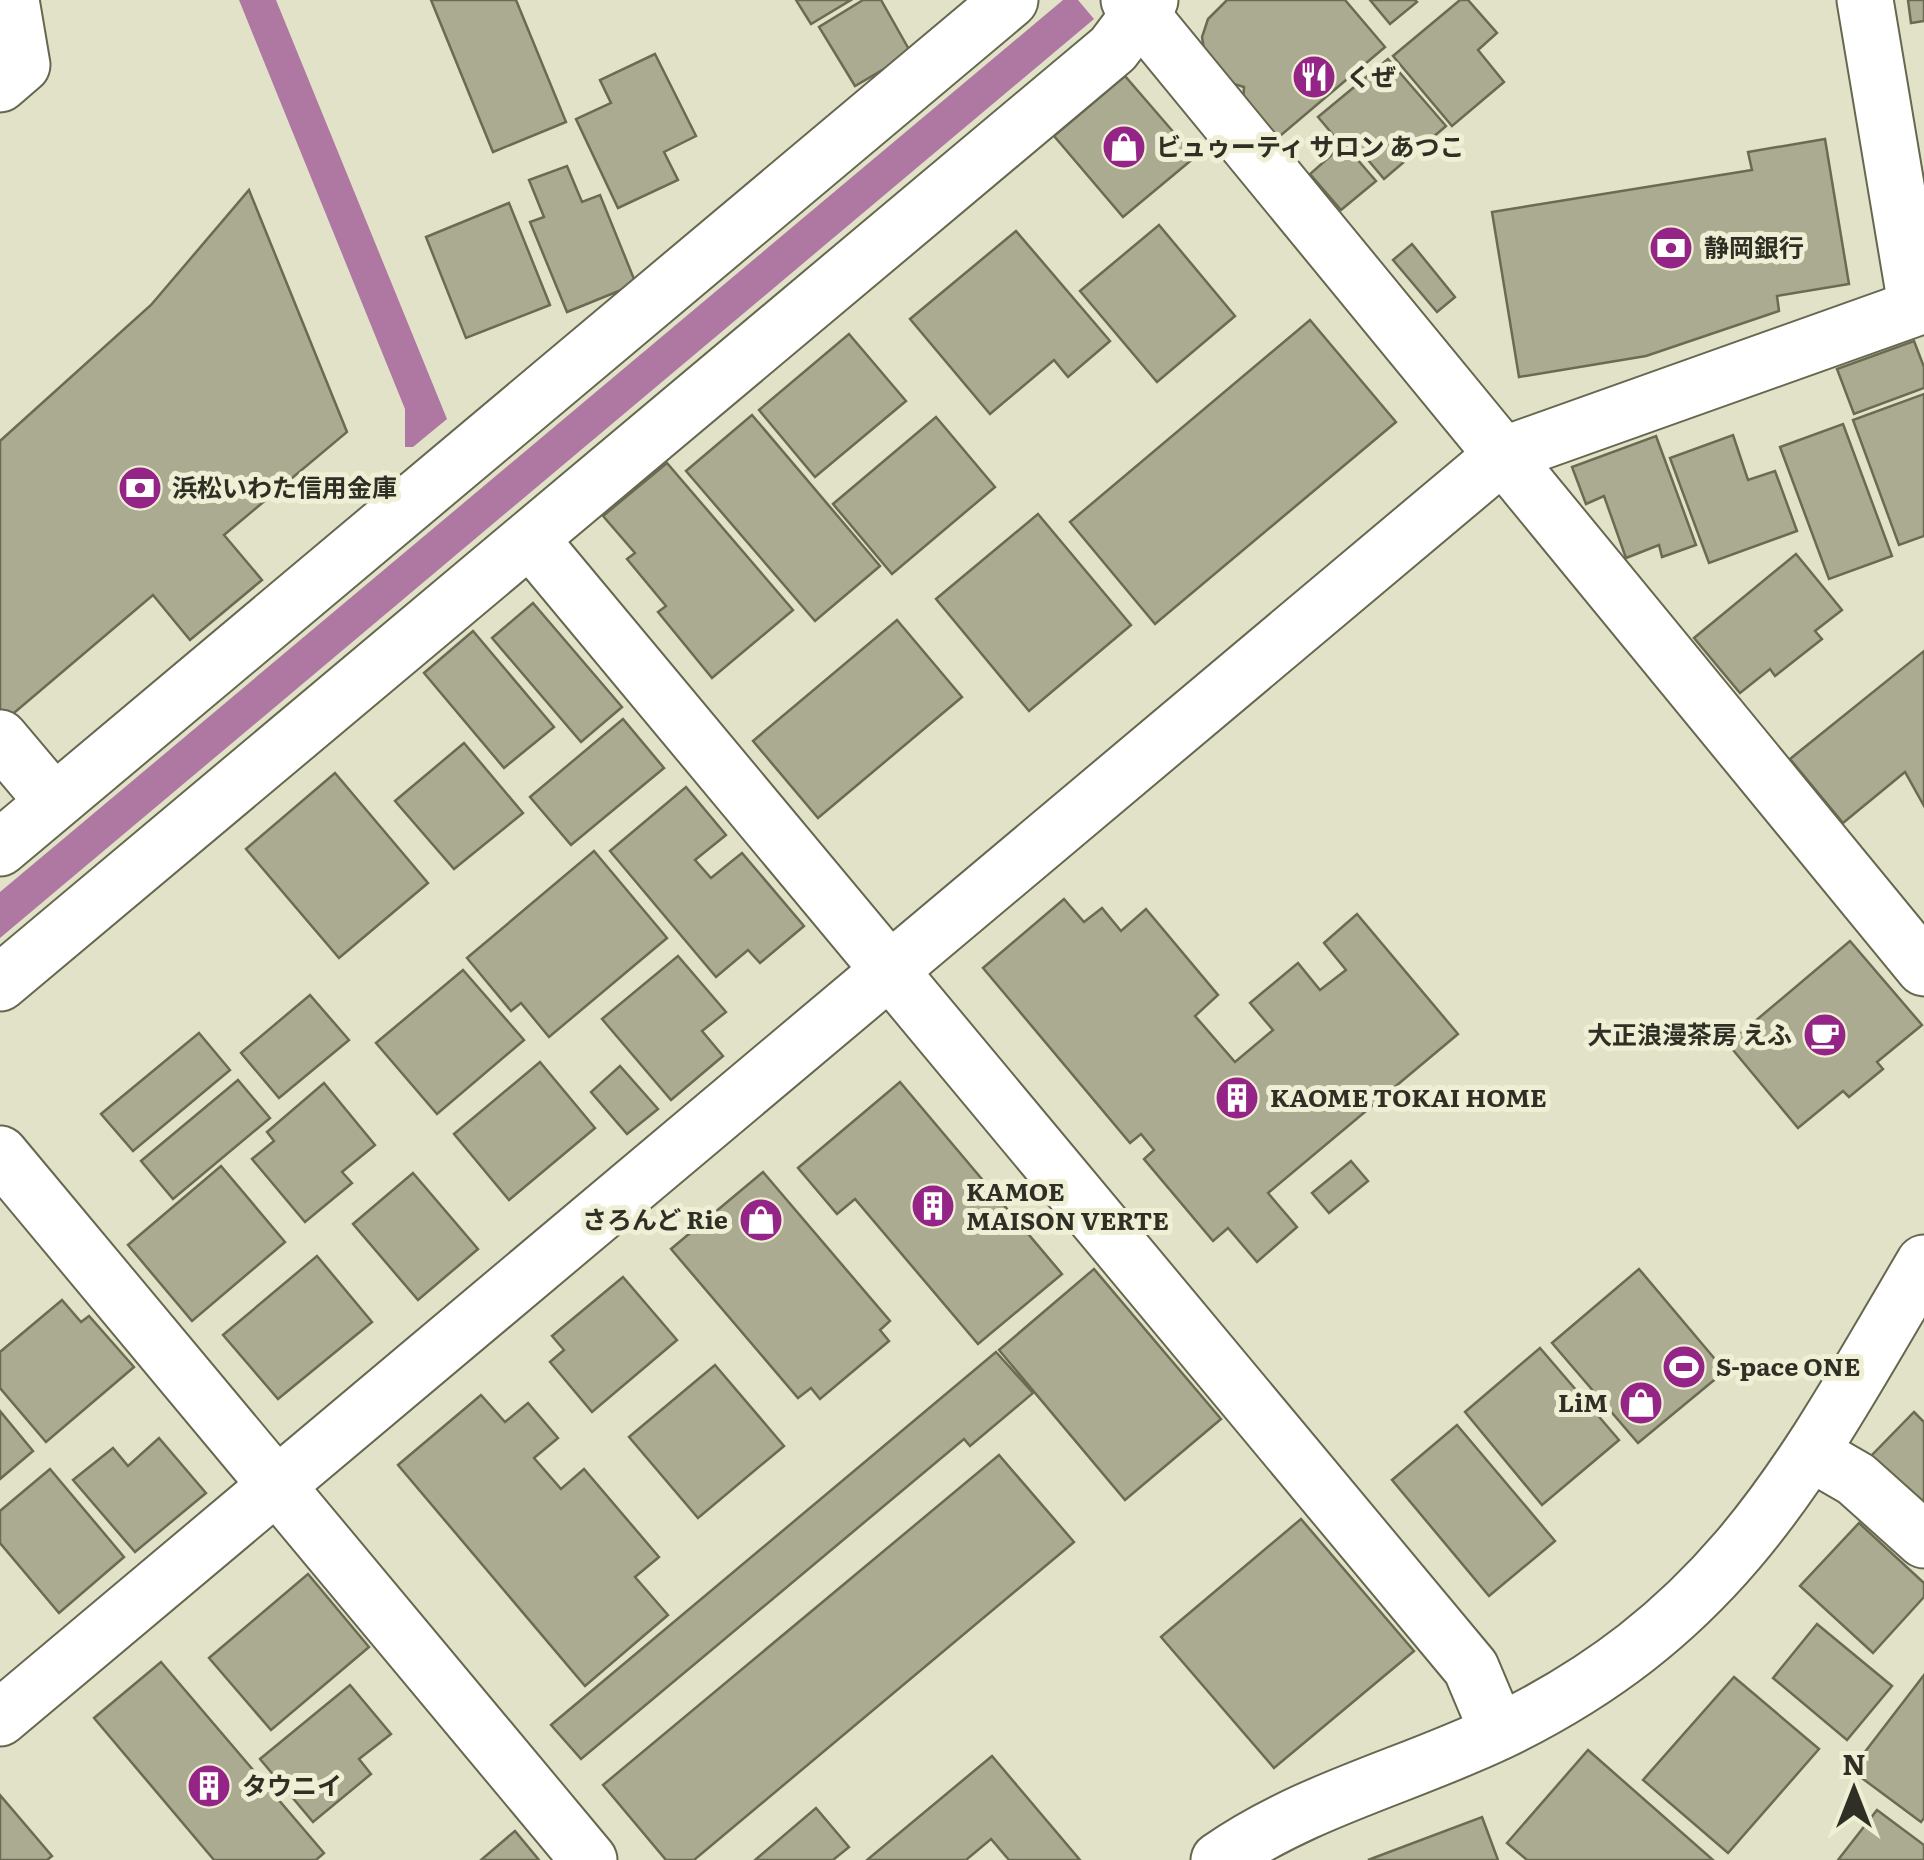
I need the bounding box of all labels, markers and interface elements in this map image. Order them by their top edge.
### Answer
restaurant icon: くぜ [1291,54,1337,100]
place label: くぜ [1346,57,1396,94]
shop icon: ビュゥーティ サロン あつこ [1101,124,1147,170]
place label: ビュゥーティ サロン あつこ [1156,127,1465,164]
bank icon: 静岡銀行 [1648,225,1694,271]
place label: 静岡銀行 [1704,228,1804,265]
bank icon: 浜松いわた信用金庫 [117,465,163,511]
place label: 浜松いわた信用金庫 [172,468,397,505]
cafe icon: 大正浪漫茶房 えふ [1802,1012,1848,1058]
place label: 大正浪漫茶房 えふ [1587,1015,1792,1052]
building icon: KAOME TOKAI HOME [1214,1075,1260,1121]
place label: KAOME TOKAI HOME [1270,1078,1547,1115]
place label: KAMOE MAISON VERTE [966,1172,1169,1238]
building icon: KAMOE MAISON VERTE [910,1183,956,1229]
shop icon: さろんど Rie [738,1197,784,1243]
place label: さろんど Rie [582,1200,728,1237]
sports icon: S-pace ONE [1661,1344,1707,1390]
place label: S-pace ONE [1716,1347,1860,1384]
shop icon: LiM [1618,1380,1664,1426]
place label: LiM [1558,1383,1608,1420]
north arrow [1804,1740,1904,1840]
text: N [1842,1742,1866,1784]
building icon: タウニイ [186,1763,232,1809]
place label: タウニイ [242,1766,342,1803]

